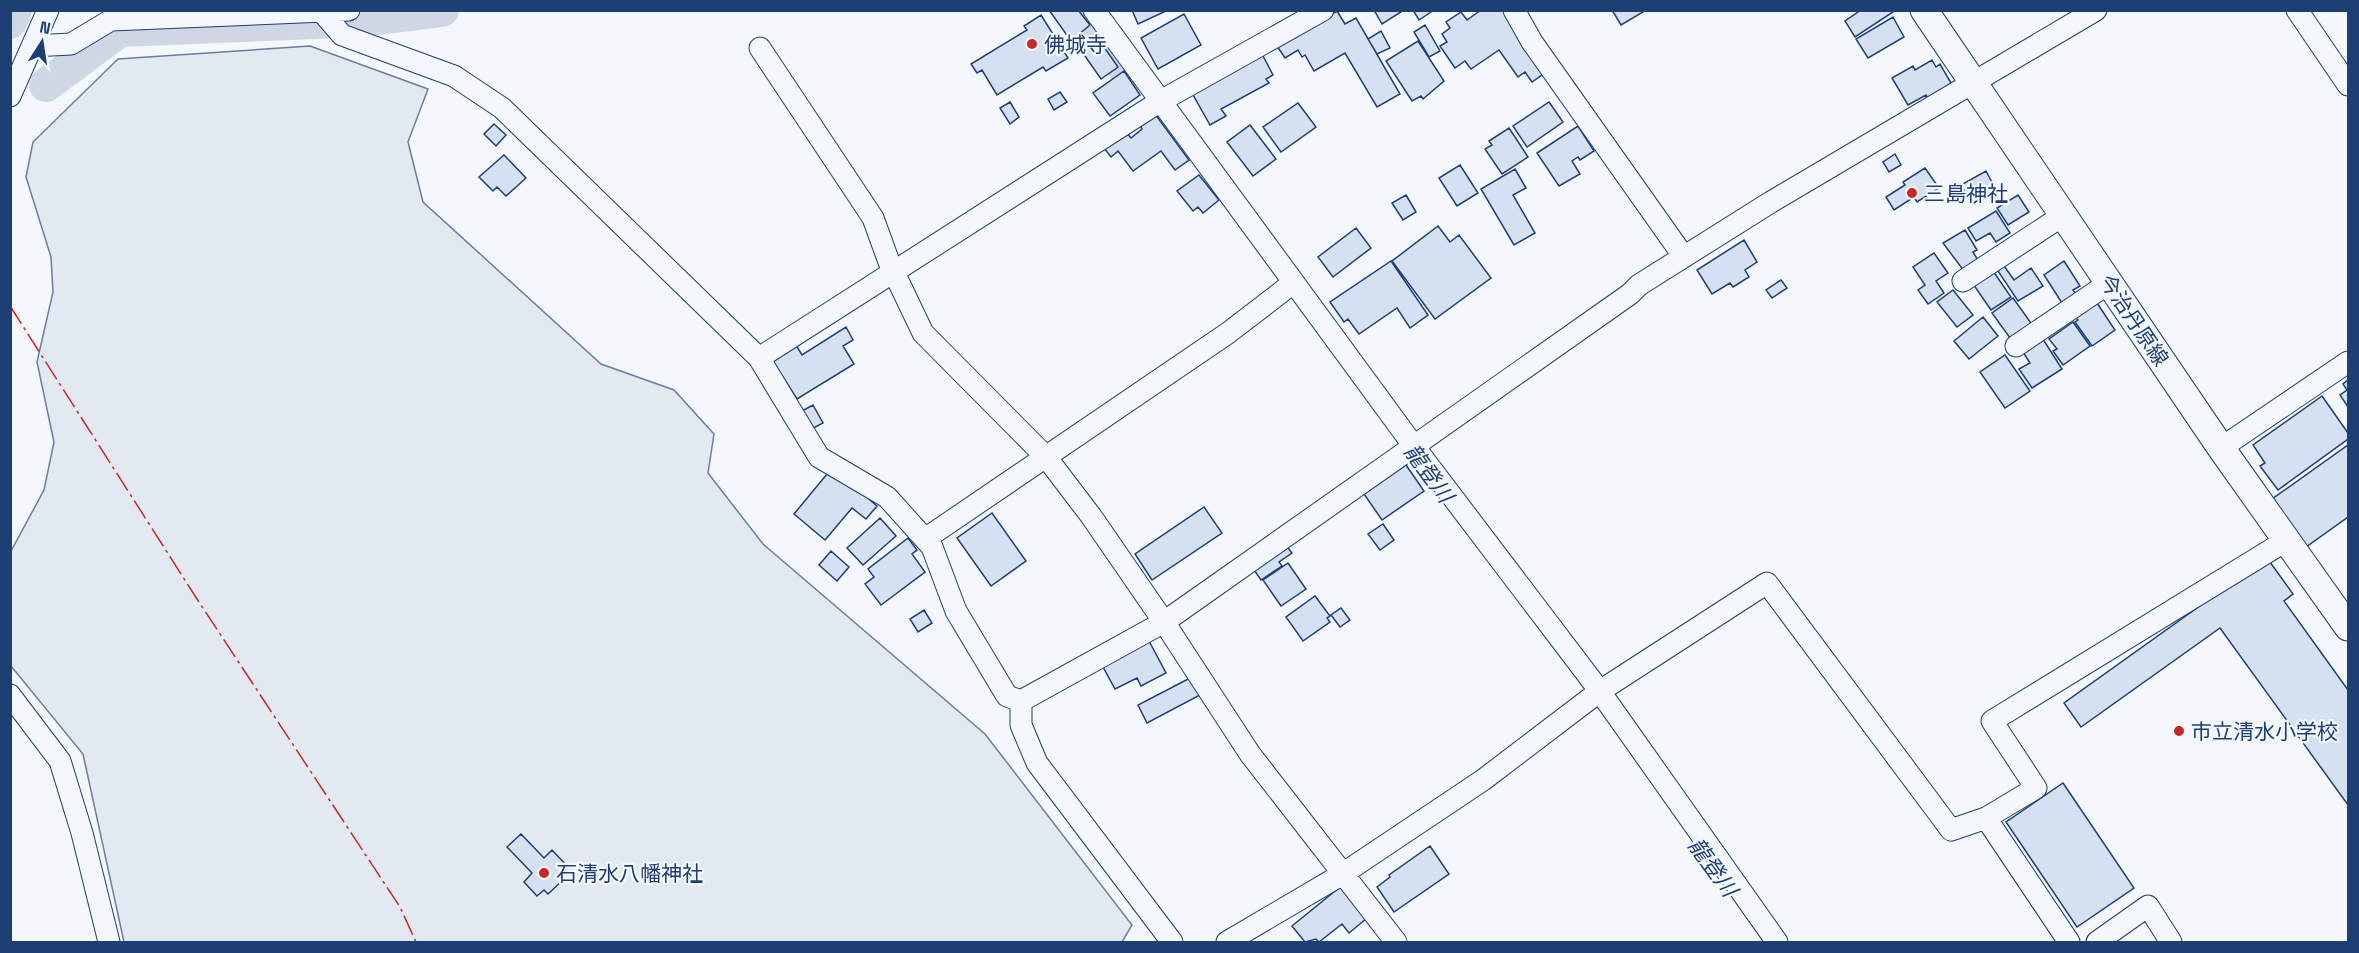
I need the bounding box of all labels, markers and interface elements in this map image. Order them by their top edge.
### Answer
north arrow [12,12,72,72]
text: N [38,16,52,39]
place label: 佛城寺 [1044,31,1107,58]
marker: 佛城寺 [1025,37,1039,51]
place label: 三島神社 [1924,180,2008,207]
marker: 三島神社 [1905,186,1919,200]
street label: 今治丹原線 [2093,269,2175,371]
water label: 龍登川 [1398,438,1461,510]
place label: 市立清水小学校 [2191,718,2338,745]
marker: 市立清水小学校 [2172,724,2186,738]
water label: 龍登川 [1682,832,1745,904]
place label: 石清水八幡神社 [556,860,703,887]
marker: 石清水八幡神社 [537,866,551,880]

